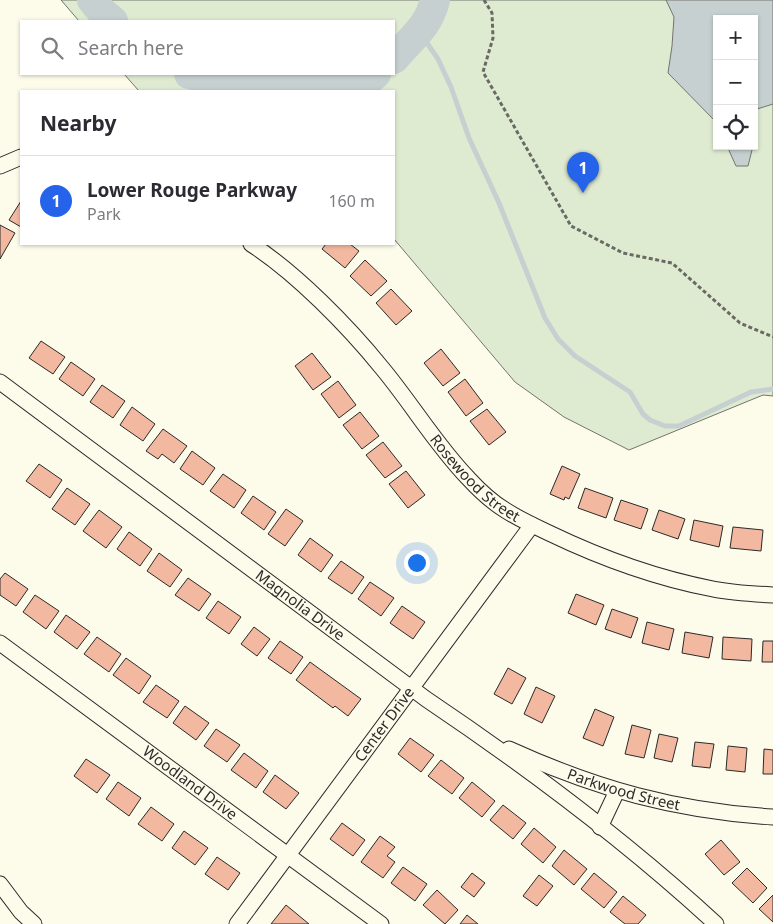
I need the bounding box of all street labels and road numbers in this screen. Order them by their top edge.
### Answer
street label: Rosewood Street [426,430,524,526]
street label: Magnolia Drive [252,565,349,644]
street label: Center Drive [349,683,418,765]
street label: Woodland Drive [139,741,242,824]
street label: Parkwood Street [565,763,683,814]

